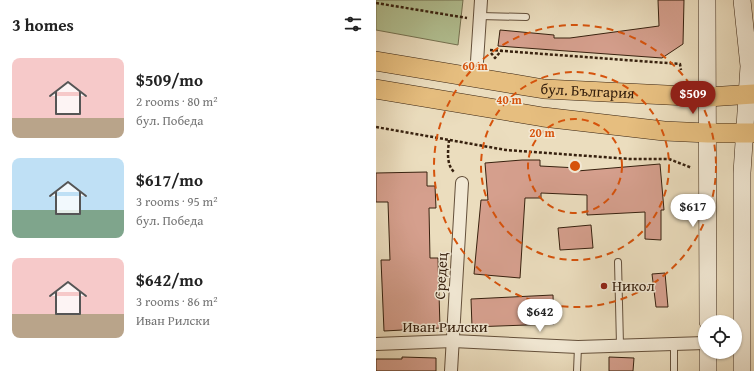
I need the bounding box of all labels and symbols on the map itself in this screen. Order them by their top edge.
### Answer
text: 60 m [462,57,488,74]
street label: бул. България [540,78,636,103]
pin: $509 [669,81,717,115]
text: 40 m [496,91,522,108]
text: 20 m [529,124,555,141]
centre of rings [568,159,582,173]
pin: $617 [669,194,717,228]
street label: Средец [429,251,452,300]
place label: Никол [612,275,655,296]
marker: Никол [599,281,609,291]
pin: $642 [516,299,564,333]
street label: Иван Рилски [402,316,488,337]

